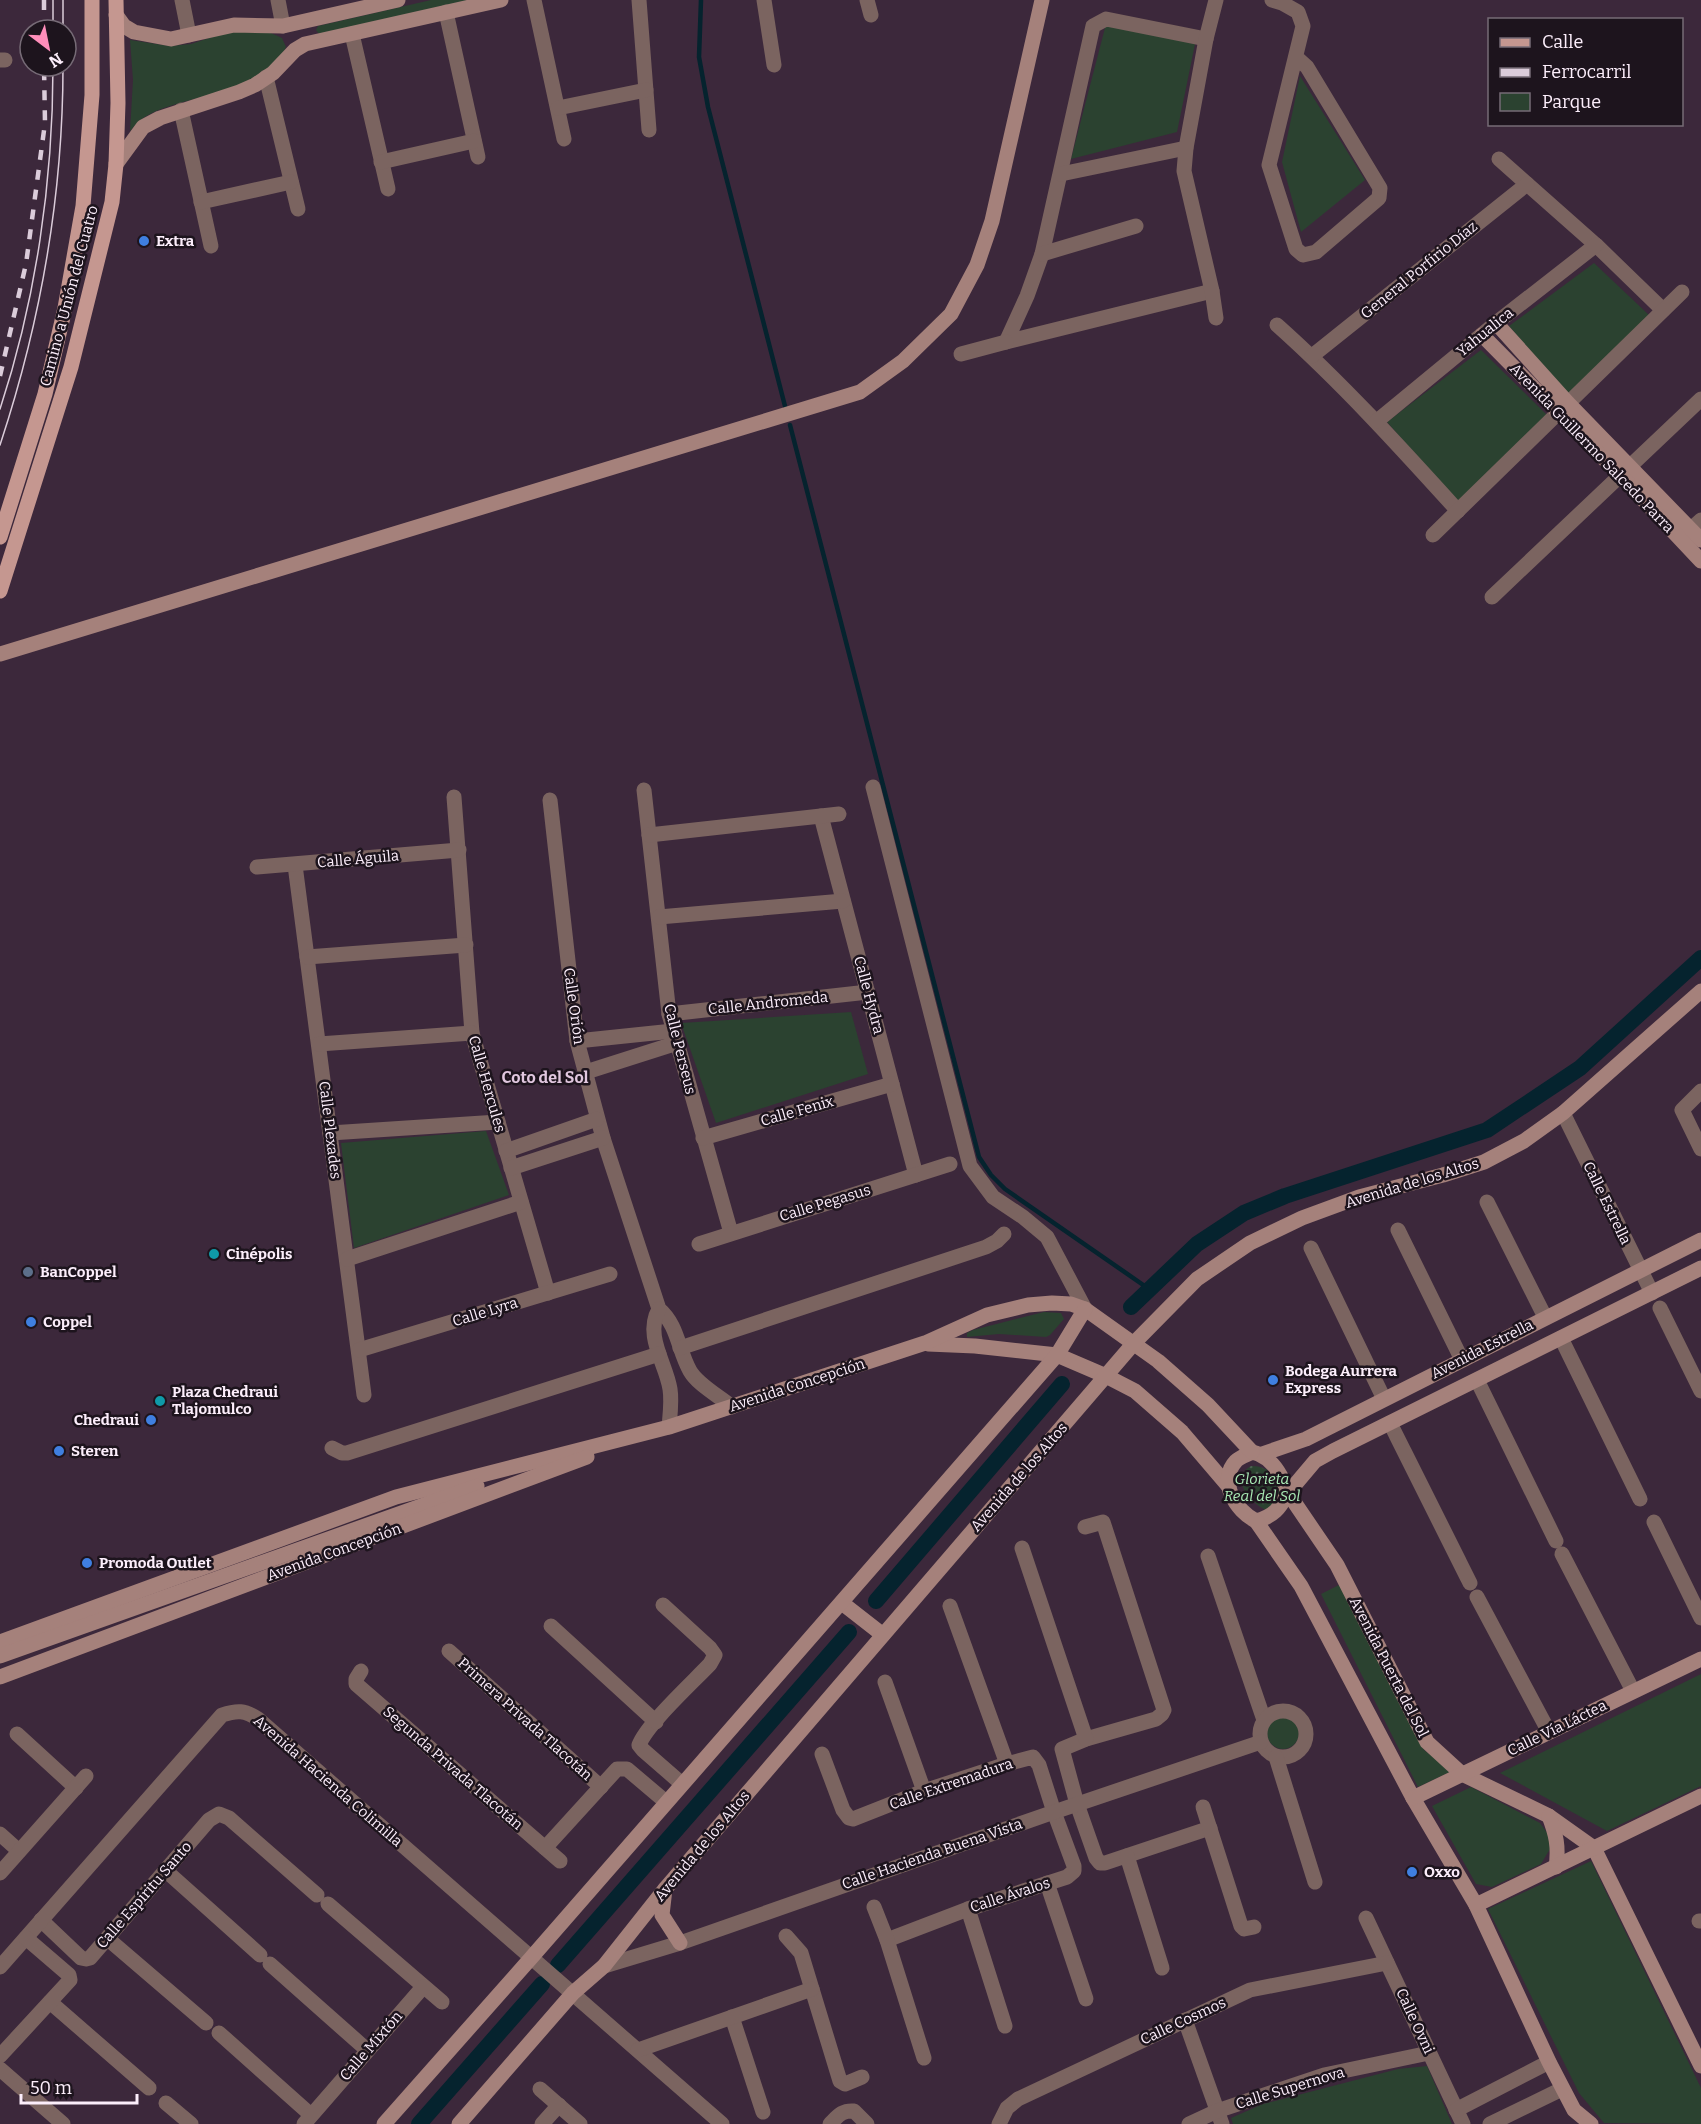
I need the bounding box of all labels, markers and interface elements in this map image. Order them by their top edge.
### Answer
north arrow [18,18,78,78]
legend [1488,18,1683,126]
text: Calle [1542,31,1583,53]
text: N [45,49,66,72]
text: Ferrocarril [1542,61,1631,83]
text: Parque [1542,91,1601,113]
street label: Camino a Unión del Cuatro [36,204,102,388]
street label: General Porfirio Díaz [1357,217,1481,323]
place label: Extra [156,232,195,250]
marker: Extra [137,234,151,248]
street label: Yahualica [1453,304,1517,360]
street label: Avenida Guillermo Salcedo Parra [1506,360,1678,536]
street label: Calle Águila [316,846,400,872]
street label: Calle Hydra [850,954,888,1036]
street label: Calle Orión [560,966,588,1046]
street label: Calle Andromeda [707,988,829,1018]
street label: Calle Perseus [660,1002,700,1096]
street label: Calle Hercules [465,1033,509,1135]
district label: Coto del Sol [501,1068,589,1087]
street label: Calle Plexades [315,1080,345,1180]
street label: Calle Fenix [758,1092,836,1130]
street label: Avenida de los Altos [1343,1154,1481,1212]
street label: Calle Estrella [1579,1159,1635,1247]
street label: Calle Pegasus [777,1181,873,1225]
place label: Cinépolis [226,1245,292,1263]
marker: Cinépolis [207,1247,221,1261]
place label: BanCoppel [40,1263,117,1281]
marker: BanCoppel [21,1265,35,1279]
street label: Calle Lyra [450,1294,520,1330]
place label: Coppel [43,1313,92,1331]
marker: Coppel [24,1315,38,1329]
street label: Avenida Estrella [1428,1315,1536,1383]
street label: Avenida Concepción [727,1354,868,1415]
place label: Bodega Aurrera Express [1285,1362,1398,1397]
marker: Bodega Aurrera Express [1266,1373,1280,1387]
place label: Plaza Chedraui Tlajomulco [172,1383,278,1418]
marker: Plaza Chedraui Tlajomulco [153,1394,167,1408]
place label: Chedraui [74,1411,139,1429]
marker: Chedraui [144,1413,158,1427]
street label: Avenida de los Altos [967,1419,1071,1535]
place label: Steren [71,1442,119,1460]
marker: Steren [52,1444,66,1458]
park label: Glorieta Real del Sol [1224,1470,1300,1505]
street label: Avenida Concepción [264,1519,404,1585]
place label: Promoda Outlet [99,1554,212,1572]
marker: Promoda Outlet [80,1556,94,1570]
street label: Avenida Puerta del Sol [1346,1594,1432,1740]
street label: Primera Privada Tlacotán [454,1654,596,1784]
street label: Calle Vía Láctea [1504,1696,1610,1760]
street label: Segunda Privada Tlacotán [379,1702,527,1834]
street label: Avenida Hacienda Colimilla [250,1711,406,1851]
street label: Calle Extremadura [887,1754,1015,1814]
street label: Avenida de los Altos [651,1787,753,1905]
street label: Calle Hacienda Buena Vista [840,1815,1024,1893]
street label: Calle Espíritu Santo [93,1838,195,1952]
place label: Oxxo [1424,1863,1460,1881]
marker: Oxxo [1405,1865,1419,1879]
street label: Calle Ávalos [968,1874,1052,1916]
street label: Calle Ovni [1392,1985,1438,2057]
street label: Calle Cosmos [1137,1993,1229,2049]
street label: Calle Mixtón [336,2007,406,2084]
street label: Calle Supernova [1233,2063,1347,2113]
scale bar [21,2067,136,2105]
text: 50 m [30,2077,72,2099]

